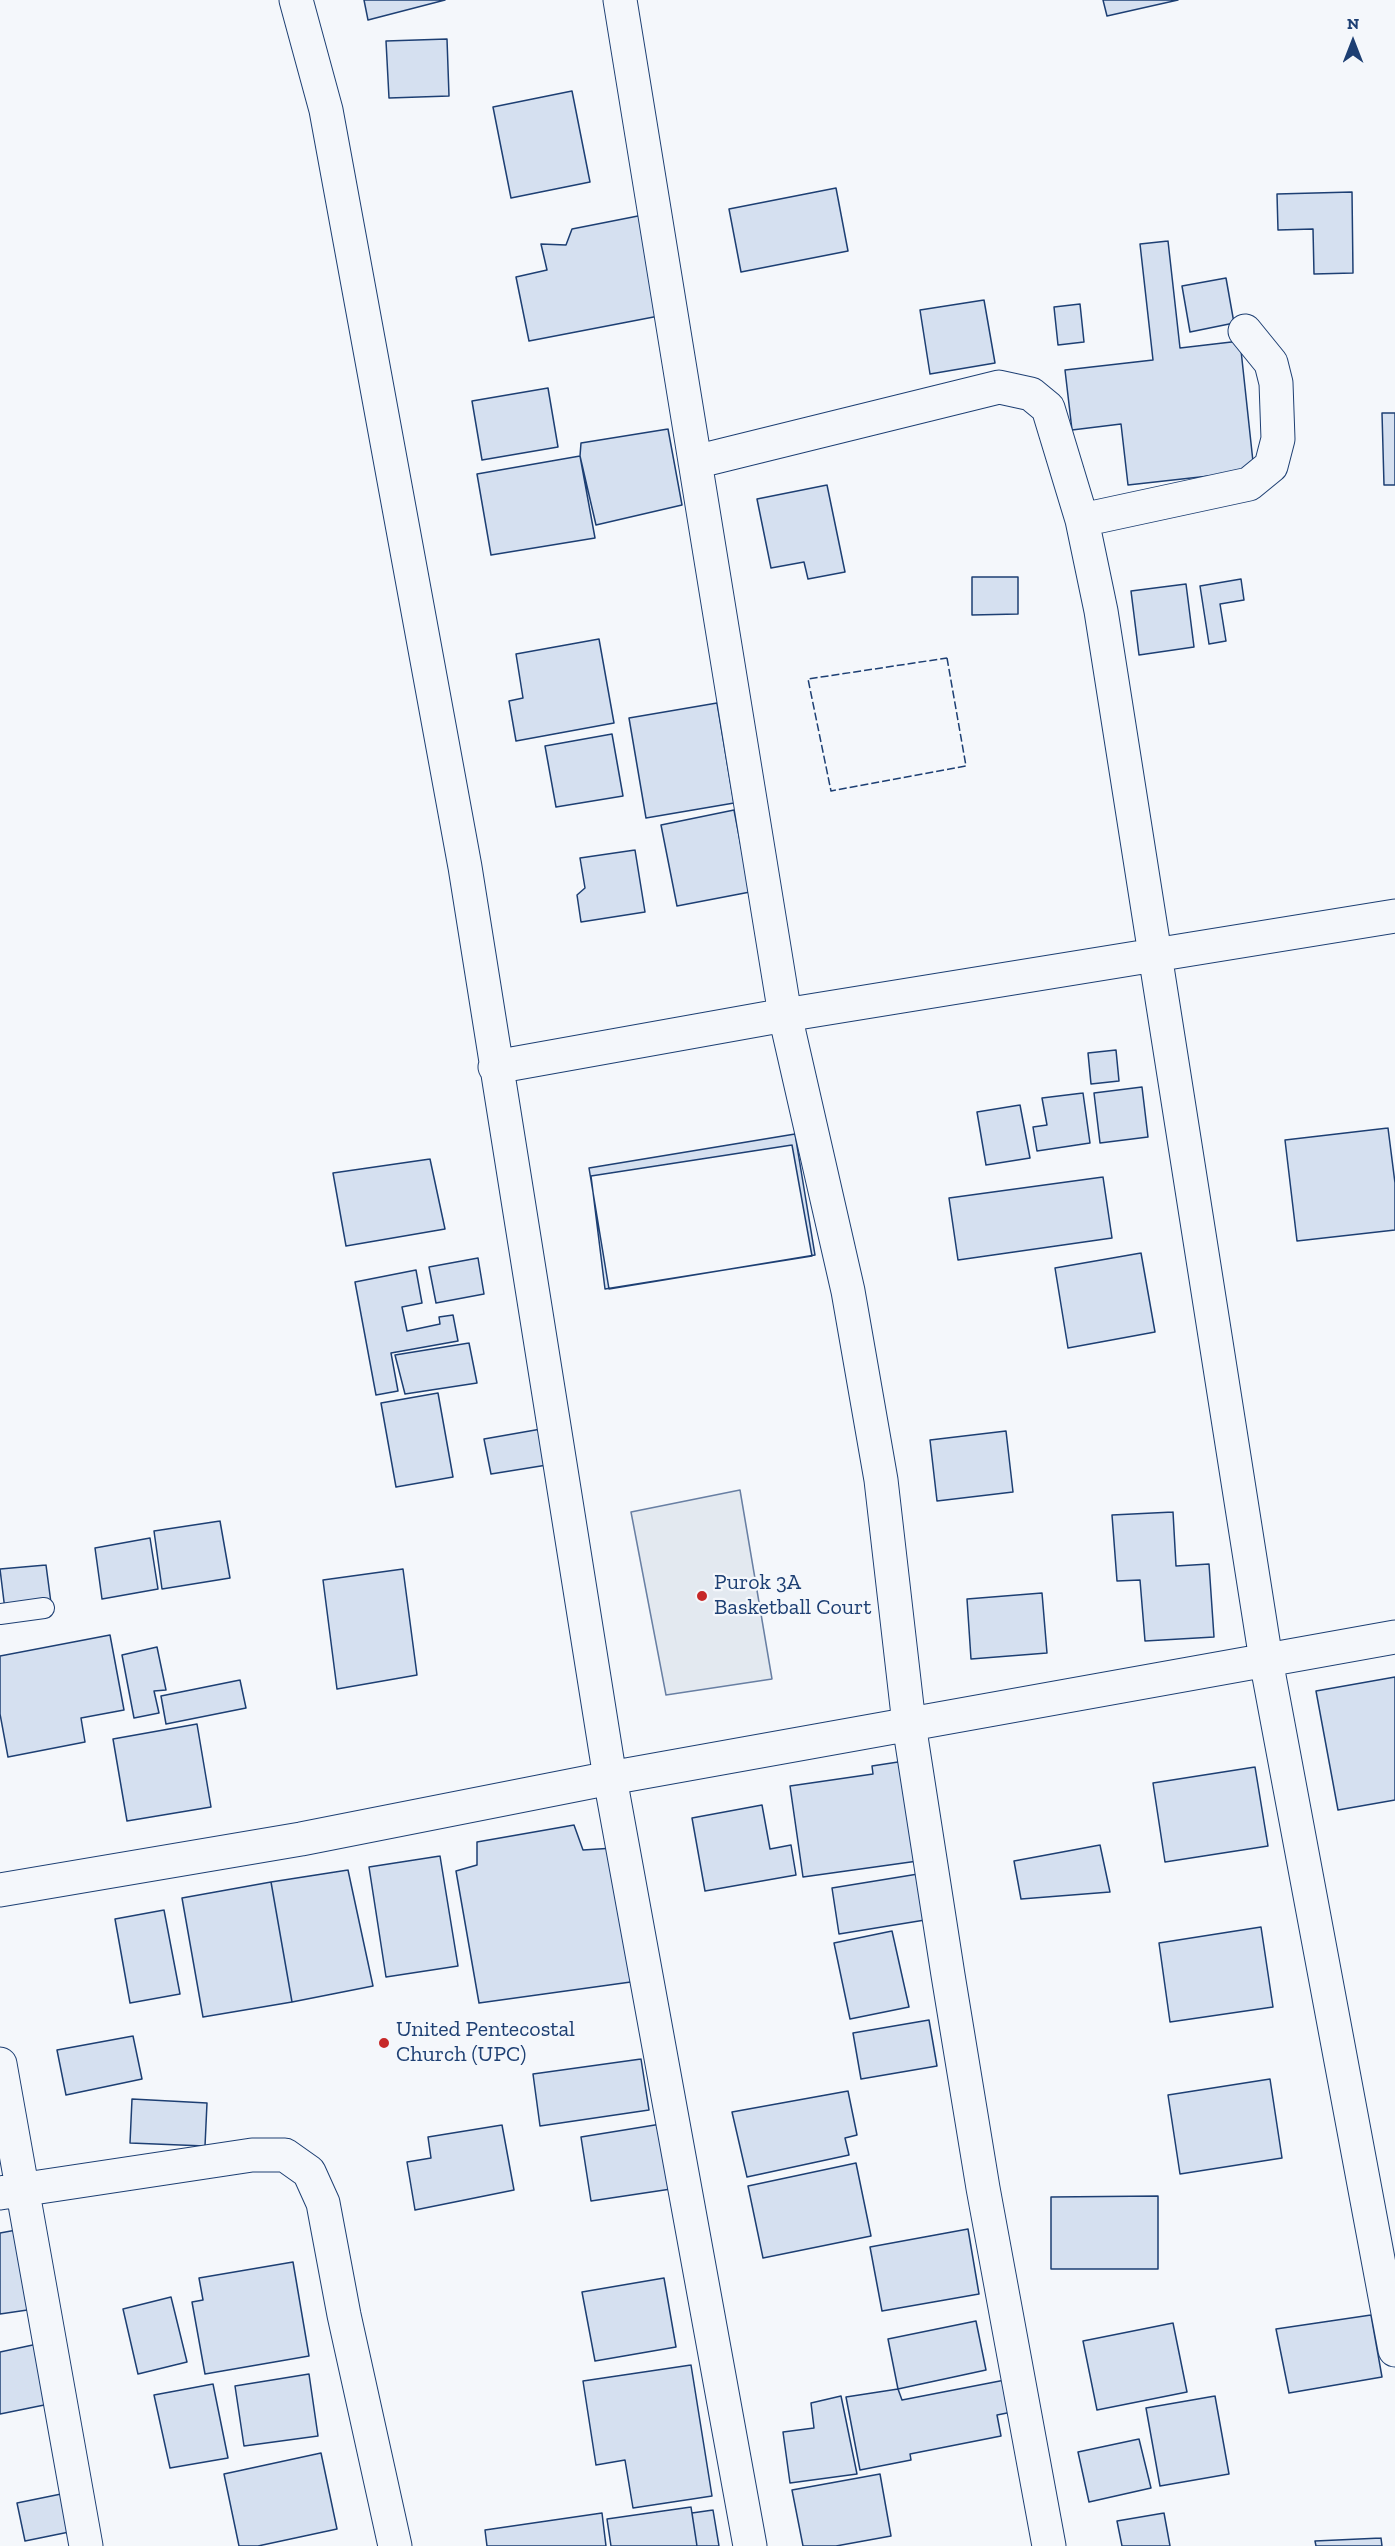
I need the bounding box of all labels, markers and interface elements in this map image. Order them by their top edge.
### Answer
north arrow [1323,12,1383,72]
text: N [1347,14,1359,33]
place label: Purok 3A Basketball Court [714,1570,871,1622]
marker: Purok 3A Basketball Court [695,1589,709,1603]
place label: United Pentecostal Church (UPC) [396,2017,575,2068]
marker: United Pentecostal Church (UPC) [377,2036,391,2050]

